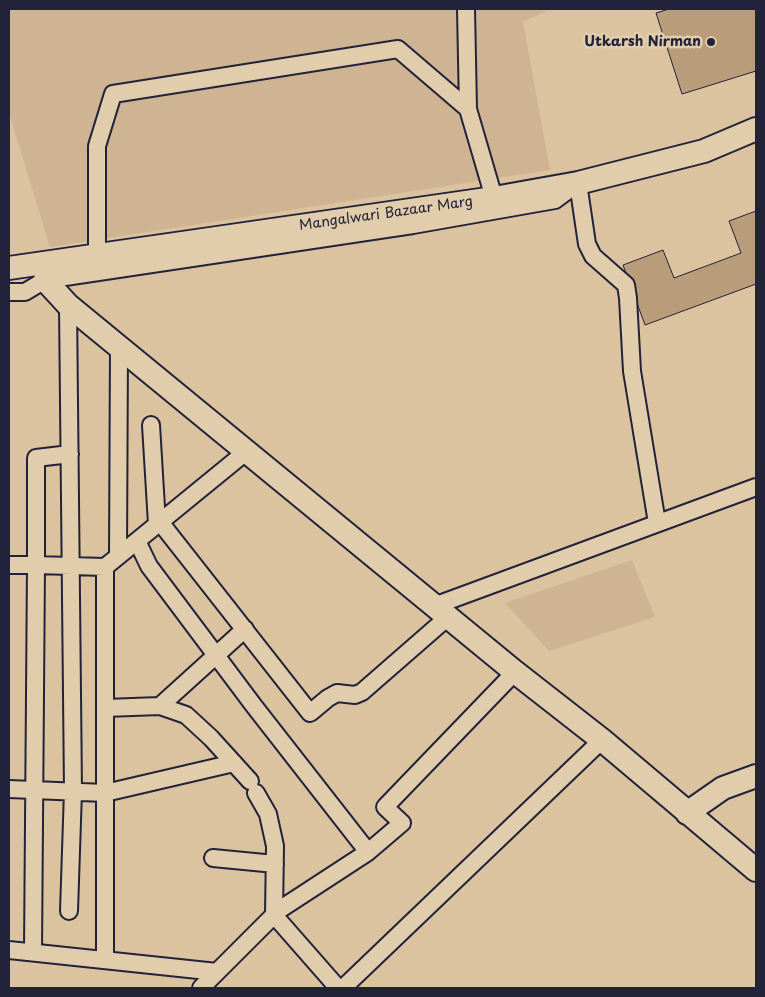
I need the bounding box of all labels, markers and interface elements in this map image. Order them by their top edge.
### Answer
place label: Utkarsh Nirman [584,34,701,50]
marker: Utkarsh Nirman [705,36,717,48]
street label: Mangalwari Bazaar Marg [298,193,474,235]

